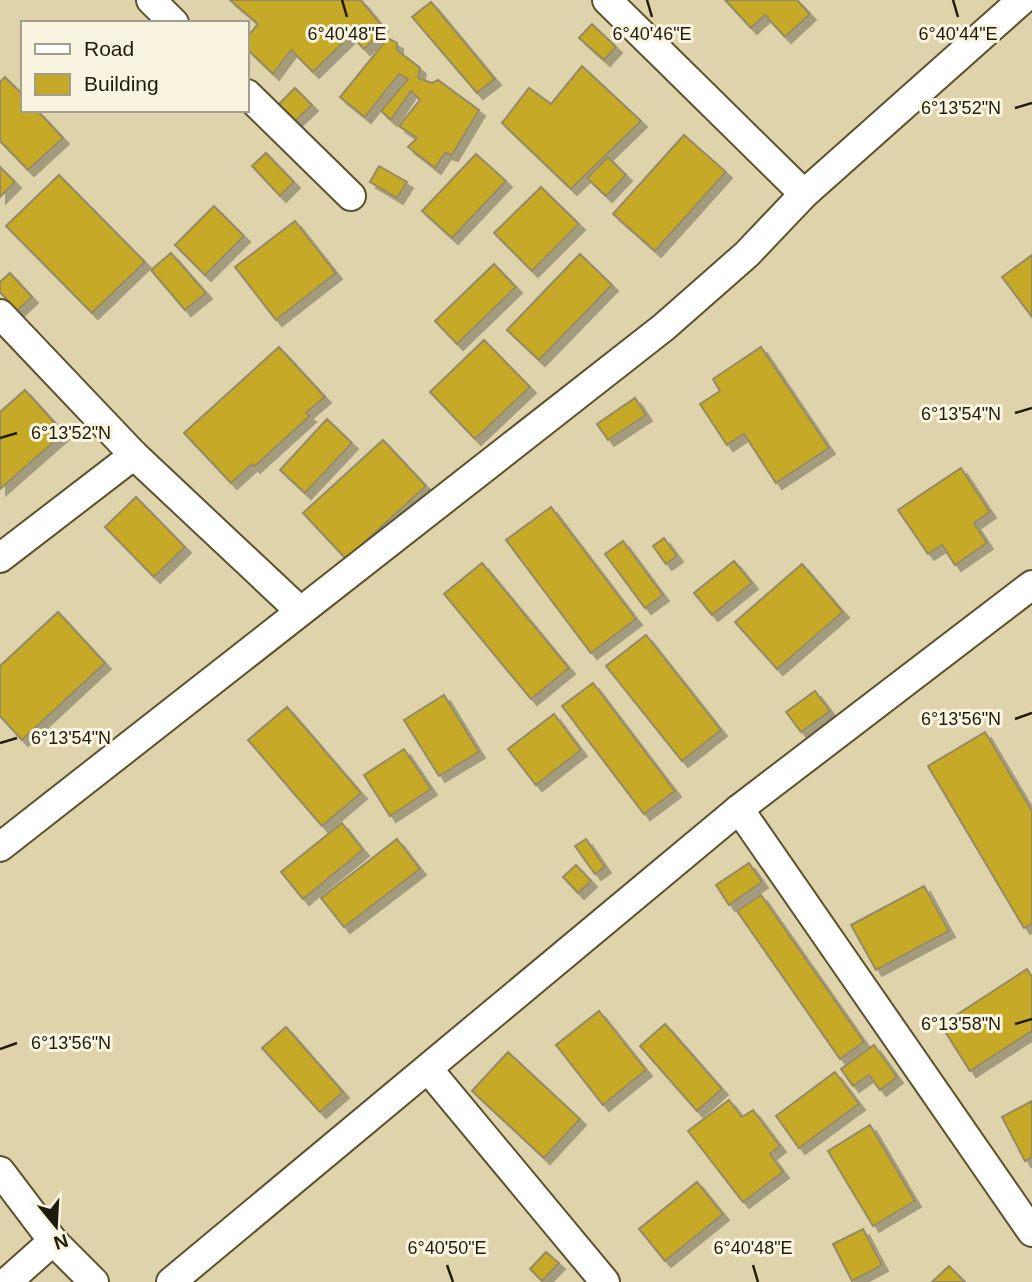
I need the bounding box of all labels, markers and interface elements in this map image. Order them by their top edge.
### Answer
legend [21,21,248,112]
text: 6°40'48"E [307,24,387,44]
text: 6°40'46"E [612,24,692,44]
text: 6°40'44"E [918,24,998,44]
text: Road [84,37,134,60]
text: Building [84,72,159,95]
text: 6°13'52"N [921,98,1001,118]
text: 6°13'54"N [921,404,1001,424]
text: 6°13'52"N [31,423,111,443]
text: 6°13'56"N [921,709,1001,729]
text: 6°13'54"N [31,728,111,748]
text: 6°13'58"N [921,1014,1001,1034]
text: 6°13'56"N [31,1033,111,1053]
north arrow [21,1191,91,1261]
text: N [51,1230,71,1254]
text: 6°40'50"E [407,1238,487,1258]
text: 6°40'48"E [713,1238,793,1258]

